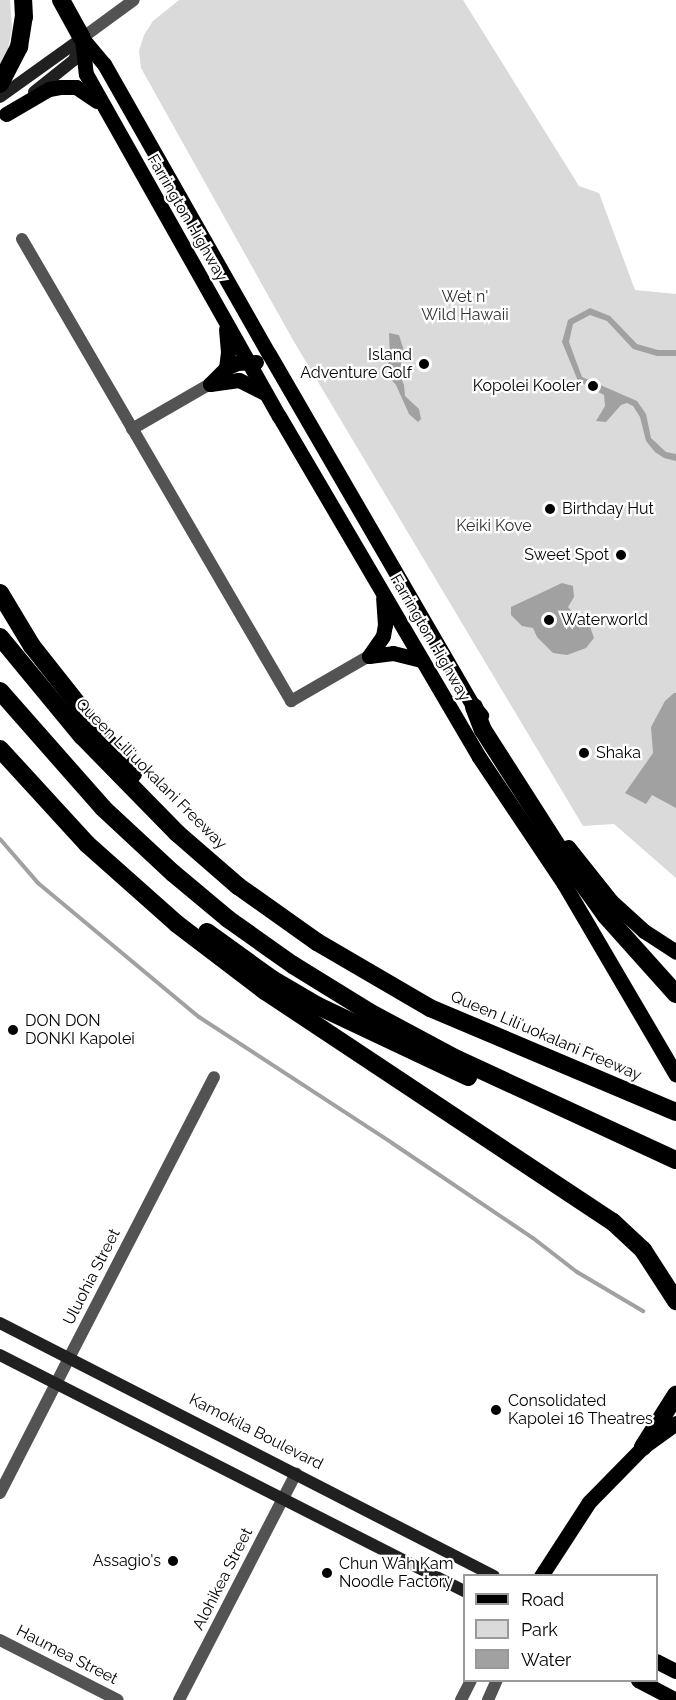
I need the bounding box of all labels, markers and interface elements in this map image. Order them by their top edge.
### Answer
street label: Farrington Highway [143,151,231,285]
park label: Wet n' Wild Hawaii [421,287,509,325]
place label: Island Adventure Golf [300,345,412,383]
marker: Island Adventure Golf [417,357,431,371]
place label: Kopolei Kooler [473,376,581,396]
marker: Kopolei Kooler [586,379,600,393]
place label: Birthday Hut [562,499,654,519]
marker: Birthday Hut [543,502,557,516]
park label: Keiki Kove [456,516,532,536]
place label: Sweet Spot [524,545,609,565]
marker: Sweet Spot [614,548,628,562]
street label: Farrington Highway [386,571,474,705]
place label: Waterworld [561,610,648,630]
marker: Waterworld [542,613,556,627]
street label: Queen Liliʻuokalani Freeway [72,695,230,853]
place label: Shaka [596,743,641,763]
marker: Shaka [577,746,591,760]
street label: Queen Liliʻuokalani Freeway [448,987,644,1085]
place label: DON DON DONKI Kapolei [25,1011,135,1049]
marker: DON DON DONKI Kapolei [6,1023,20,1037]
street label: Uluohia Street [60,1226,124,1328]
street label: Kamokila Boulevard [186,1390,326,1474]
place label: Consolidated Kapolei 16 Theatres [508,1391,653,1429]
marker: Consolidated Kapolei 16 Theatres [489,1403,503,1417]
street label: Alohikea Street [189,1525,257,1633]
place label: Assagio's [93,1551,161,1571]
marker: Assagio's [166,1554,180,1568]
place label: Chun Wah Kam Noodle Factory [339,1554,454,1592]
marker: Chun Wah Kam Noodle Factory [320,1566,334,1580]
legend [463,1574,658,1682]
text: Road [521,1589,564,1610]
text: Park [521,1619,558,1640]
street label: Haumea Street [13,1621,121,1689]
text: Water [521,1649,571,1670]

